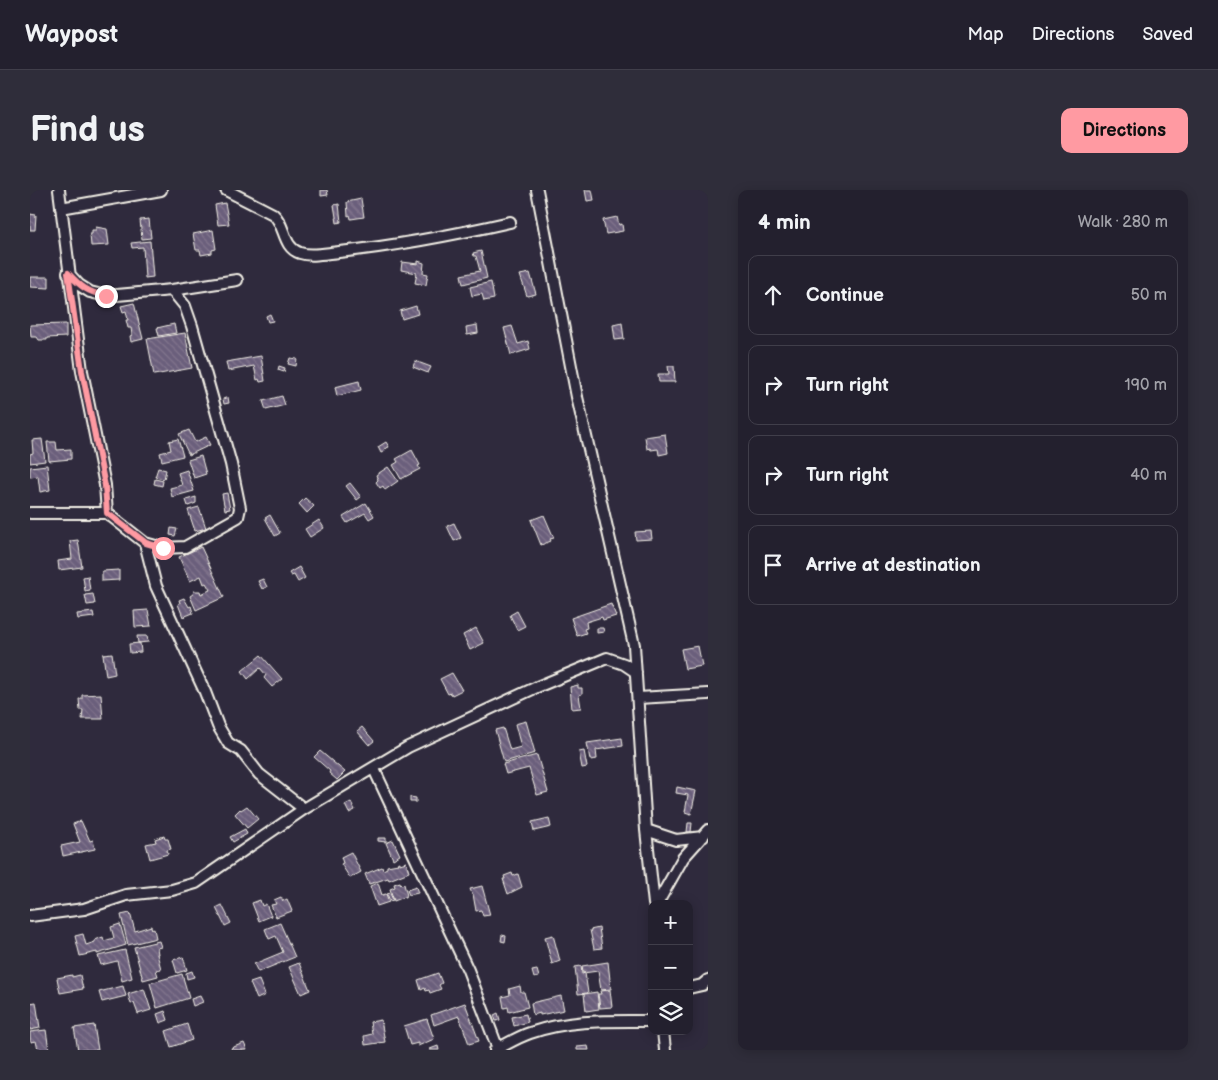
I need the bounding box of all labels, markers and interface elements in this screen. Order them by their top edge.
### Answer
text: Waypost [25,20,118,49]
text: Map [968,24,1004,45]
text: Directions [1032,24,1114,45]
text: Saved [1142,24,1193,45]
button: Directions [1061,108,1188,153]
text: Find us [30,109,145,152]
text: 4 min [758,210,811,235]
text: Walk · 280 m [1078,213,1168,232]
icon: ahead [759,281,787,309]
text: Continue [806,284,884,307]
route end [95,285,118,308]
text: 50 m [1131,286,1167,305]
icon: right [759,371,787,399]
text: Turn right [806,374,889,397]
text: 190 m [1125,376,1167,395]
icon: right [759,461,787,489]
text: Turn right [806,464,889,487]
text: 40 m [1130,466,1167,485]
route start [152,537,175,560]
icon: arrive [759,551,787,579]
text: Arrive at destination [806,554,981,577]
map controls [648,900,693,1035]
button: + [648,900,693,945]
button: − [648,945,693,990]
button: layers [648,990,693,1035]

